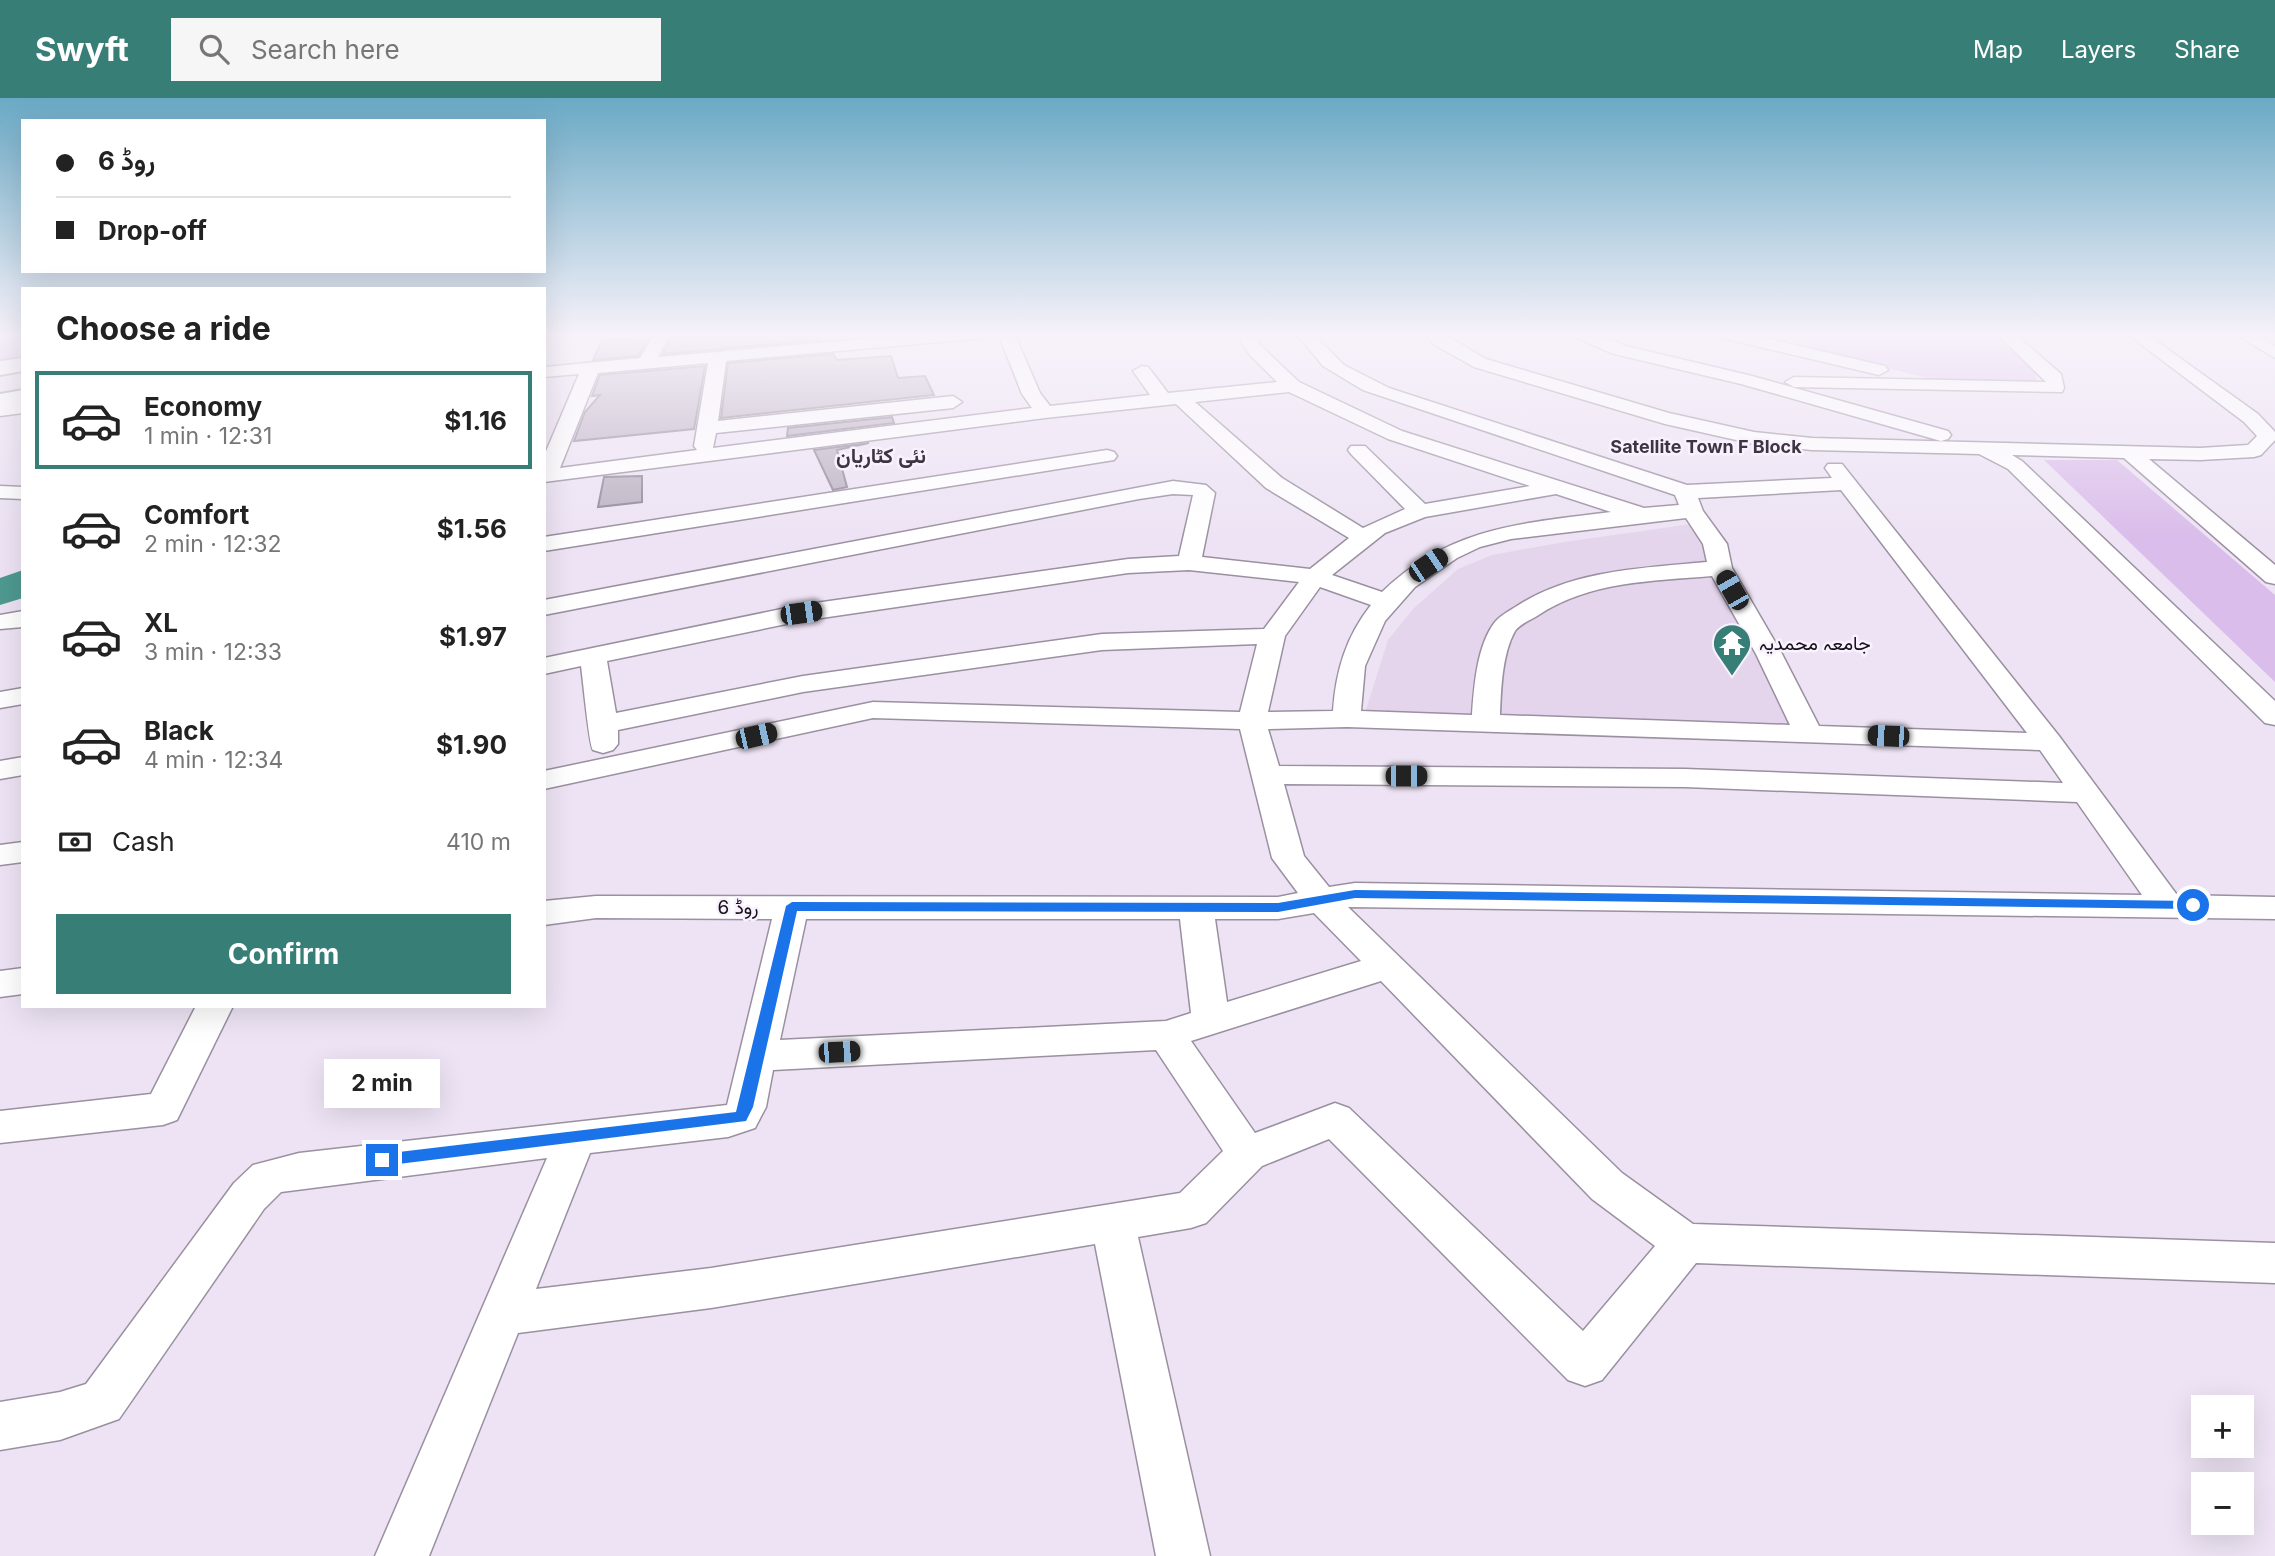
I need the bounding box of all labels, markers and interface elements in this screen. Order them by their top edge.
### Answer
search box [171,18,661,81]
text: Swyft [35,29,129,69]
icon: search [195,30,233,68]
text: Search here [251,34,400,65]
text: Map [1973,35,2023,64]
text: Layers [2061,35,2136,64]
text: Share [2174,35,2240,64]
text: روڈ 6 [98,145,155,176]
text: Drop-off [98,215,207,246]
text: Choose a ride [56,309,271,348]
icon: car [60,389,123,452]
text: Economy [144,391,262,422]
text: $1.16 [444,405,507,436]
text: 1 min · 12:31 [144,422,272,450]
district label: Satellite Town F Block [1610,436,1802,457]
district label: نئی کٹاریان [836,443,926,469]
icon: car [60,497,123,560]
text: Comfort [144,499,249,530]
text: $1.56 [437,513,507,544]
text: 2 min · 12:32 [144,530,282,558]
car [1405,545,1452,585]
car [1713,567,1752,613]
car [779,600,824,626]
icon: car [60,605,123,668]
text: XL [144,607,178,638]
text: $1.97 [439,621,507,652]
temple icon: جامعہ محمدیہ [1711,622,1753,677]
place label: جامعہ محمدیہ [1759,632,1871,655]
text: 3 min · 12:33 [144,638,282,666]
icon: car [60,713,123,776]
text: Black [144,715,214,746]
car [734,721,779,751]
car [1867,725,1910,747]
text: $1.90 [436,729,507,760]
text: 4 min · 12:34 [144,746,283,774]
car [1386,766,1428,787]
icon: cash [56,823,94,861]
text: Cash [112,826,175,857]
text: 410 m [446,828,511,856]
route start [2177,889,2209,921]
street label: روڈ 6 [718,896,758,919]
button: Confirm [56,914,511,994]
car [818,1040,861,1064]
callout: 2 min [324,1058,440,1108]
text: 2 min [351,1069,413,1097]
route end [366,1144,398,1176]
map controls [2191,1395,2254,1535]
button: + [2191,1395,2254,1458]
button: − [2191,1472,2254,1535]

